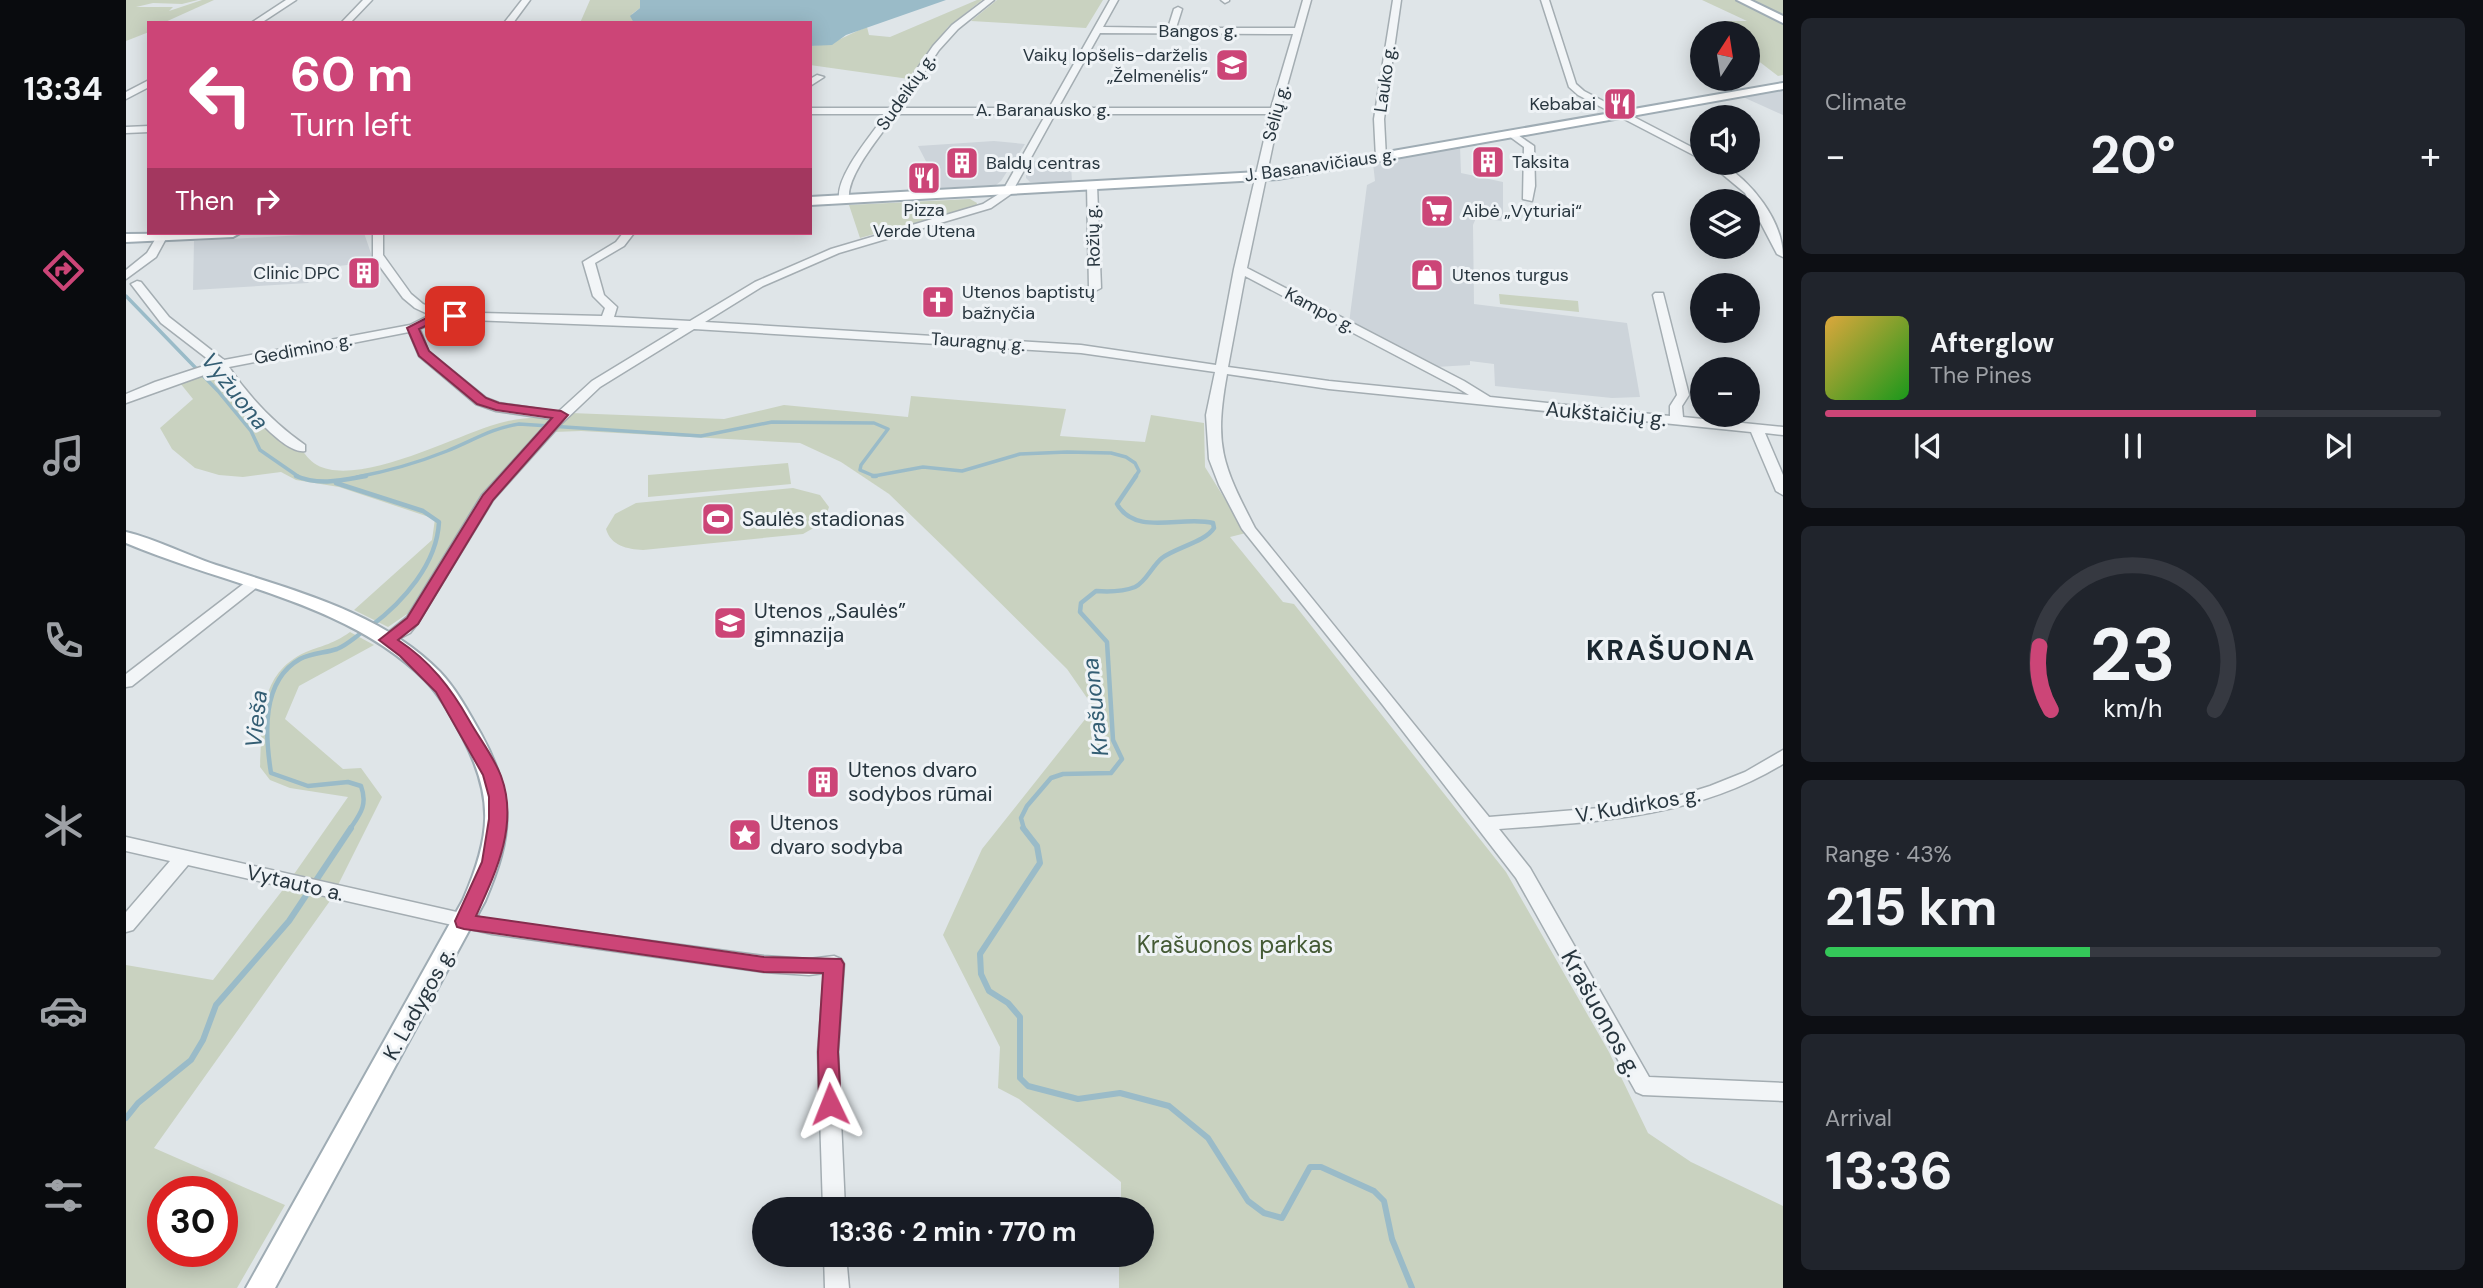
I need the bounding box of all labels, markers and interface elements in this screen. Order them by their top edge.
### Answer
street label: Bangos g. [1159,19,1237,43]
north arrow [1690,21,1760,91]
map controls [1690,21,1760,427]
text: 60 m [290,42,413,106]
place label: Vaikų lopšelis-darželis „Želmenėlis“ [1023,43,1208,88]
street label: Lauko g. [1368,44,1402,114]
school or university icon: Vaikų lopšelis-darželis „Želmenėlis“ [1213,46,1251,84]
icon: left [175,49,266,140]
street label: Sudeikių g. [871,49,941,135]
text: 13:34 [23,68,103,110]
street label: Sėlių g. [1257,82,1295,144]
restaurant icon: Kebabai [1601,85,1639,123]
text: Climate [1825,87,1907,117]
place label: Kebabai [1529,92,1596,116]
street label: A. Baranausko g. [976,98,1110,122]
text: Turn left [290,104,412,146]
button: sound [1690,105,1760,175]
text: 20° [2090,121,2176,189]
text: − [1825,131,1846,181]
text: + [2420,131,2441,181]
street label: J. Basanavičiaus g. [1243,143,1397,187]
building icon: Taksita [1469,143,1507,181]
building icon: Baldų centras [943,144,981,182]
place label: Taksita [1512,150,1569,174]
place label: Baldų centras [986,151,1100,175]
restaurant icon: Pizza Verde Utena [905,159,943,197]
icon: right [248,182,286,220]
text: Then [175,184,234,218]
button: layers [1690,189,1760,259]
supermarket icon: Aibė „Vyturiai“ [1418,192,1456,230]
place label: Pizza Verde Utena [873,198,975,243]
place label: Aibė „Vyturiai“ [1462,199,1582,223]
street label: Rožių g. [1080,205,1106,267]
icon: directions [39,246,88,295]
building icon: Clinic DPC [345,254,383,292]
shop icon: Utenos turgus [1408,256,1446,294]
place label: Clinic DPC [253,261,340,285]
place label: Utenos turgus [1452,263,1569,287]
button: + [1690,273,1760,343]
place label: Utenos baptistų bažnyčia [962,280,1095,325]
street label: Kampo g. [1281,281,1359,339]
church icon: Utenos baptistų bažnyčia [919,283,957,321]
pin [425,286,485,346]
icon: arrive [436,297,474,335]
text: Afterglow [1930,326,2054,360]
street label: Tauragnų g. [930,327,1026,357]
street label: Gedimino g. [252,328,354,370]
water label: Vyžuona [194,346,276,436]
button: − [1690,357,1760,427]
text: The Pines [1930,360,2032,390]
street label: Aukštaičių g. [1544,395,1668,433]
icon: previous [1909,427,1947,465]
icon: pause [2114,427,2152,465]
icon: next [2319,427,2357,465]
icon: music [39,431,88,480]
sports icon: Saulės stadionas [699,500,737,538]
place label: Saulės stadionas [742,505,905,533]
place label: Utenos „Saulės” gimnazija [754,597,906,649]
school or university icon: Utenos „Saulės” gimnazija [711,604,749,642]
text: 23 [2090,608,2176,703]
icon: phone [39,616,88,665]
district label: KRAŠUONA [1586,632,1756,669]
water label: Krašuona [1075,656,1115,758]
water label: Vieša [238,688,274,750]
text: km/h [2103,692,2163,725]
place label: Utenos dvaro sodybos rūmai [848,756,993,808]
building icon: Utenos dvaro sodybos rūmai [804,763,842,801]
street label: V. Kudirkos g. [1573,780,1703,830]
icon: climate [39,801,88,850]
place label: Utenos dvaro sodyba [770,809,903,861]
place icon: Utenos dvaro sodyba [726,816,764,854]
text: Range · 43% [1825,839,1952,869]
street label: Vytauto a. [244,858,346,908]
text: 215 km [1825,873,1997,941]
park label: Krašuonos parkas [1137,929,1333,960]
street label: K. Ladygos g. [377,943,461,1065]
street label: Krašuonos g. [1554,944,1650,1082]
icon: car [39,986,88,1035]
position arrow [793,1067,867,1141]
text: Arrival [1825,1103,1892,1133]
text: 13:36 [1825,1137,1953,1205]
icon: filters [39,1171,88,1220]
speed limit sign: 30 [147,1176,238,1267]
text: 13:36 · 2 min · 770 m [830,1215,1076,1249]

